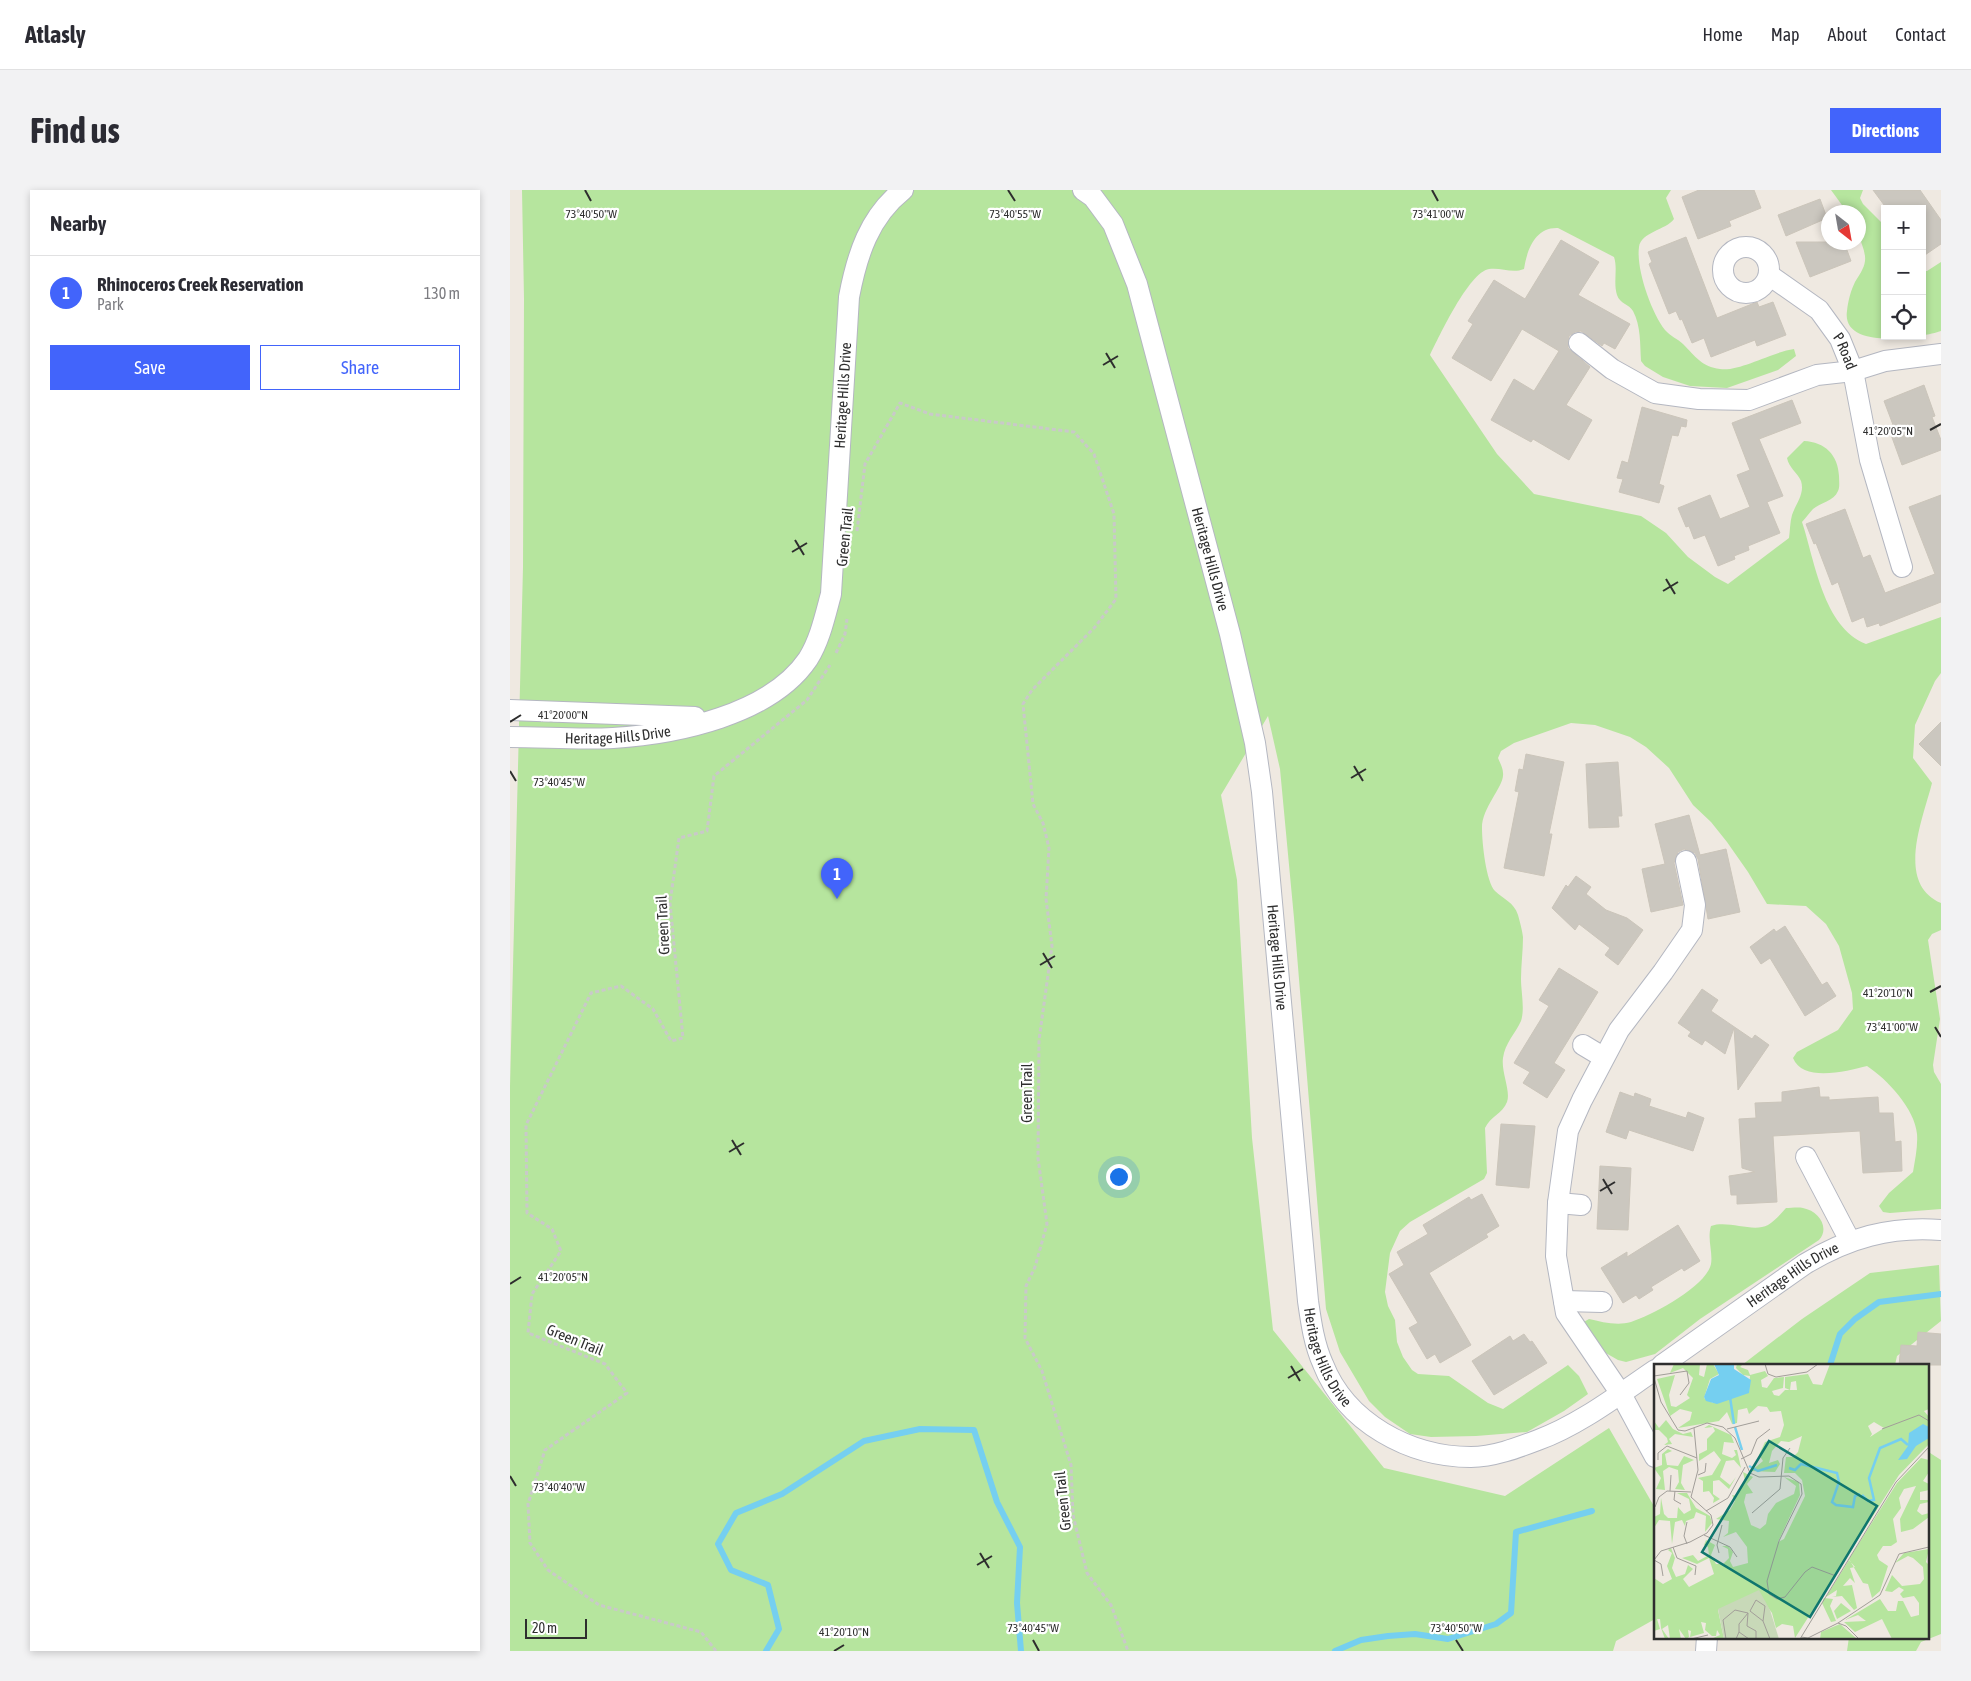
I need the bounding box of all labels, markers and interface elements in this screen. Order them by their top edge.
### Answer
text: Atlasly [25,21,86,48]
text: Home [1703,24,1743,45]
text: Map [1771,24,1800,45]
text: About [1828,24,1867,45]
text: Contact [1895,24,1946,45]
button: Directions [1830,108,1941,153]
text: Find us [30,110,120,150]
north arrow [1821,205,1866,250]
map controls [1881,205,1926,340]
button: + [1881,205,1926,250]
text: 73°40'50"W [565,207,617,221]
text: 73°40'55"W [989,207,1041,221]
text: 73°41'00"W [1412,207,1464,221]
text: Nearby [50,211,106,235]
button: − [1881,250,1926,295]
text: Rhinoceros Creek Reservation [97,273,304,295]
text: 1 [62,284,70,302]
text: 130 m [424,284,460,302]
text: Park [97,295,124,313]
button: locate [1881,295,1926,340]
street label: P Road [1830,329,1860,372]
street label: Heritage Hills Drive [831,342,854,449]
button: Save [50,345,250,390]
button: Share [260,345,460,390]
text: 41°20'05"N [1863,424,1913,438]
street label: Heritage Hills Drive [1189,505,1232,613]
street label: Green Trail [833,506,856,567]
text: 41°20'00"N [538,708,588,722]
street label: Heritage Hills Drive [565,722,672,747]
text: 73°40'45"W [533,775,585,789]
pin: 1 [821,858,853,899]
street label: Green Trail [652,895,673,955]
street label: Heritage Hills Drive [1264,904,1291,1011]
text: 41°20'10"N [1863,986,1913,1000]
text: 73°41'00"W [1866,1020,1918,1034]
street label: Green Trail [1018,1063,1035,1123]
your location [1106,1164,1132,1190]
street label: Heritage Hills Drive [1743,1239,1841,1310]
text: 41°20'05"N [538,1270,588,1284]
street label: Heritage Hills Drive [1301,1306,1355,1410]
street label: Green Trail [544,1321,606,1359]
inset map [1654,1364,1928,1638]
street label: Green Trail [1051,1471,1074,1532]
text: 73°40'40"W [533,1480,585,1494]
scale bar [525,1616,588,1639]
text: 20 m [532,1620,557,1636]
text: 73°40'45"W [1007,1621,1059,1635]
text: 73°40'50"W [1430,1621,1482,1635]
text: 41°20'10"N [819,1625,869,1639]

